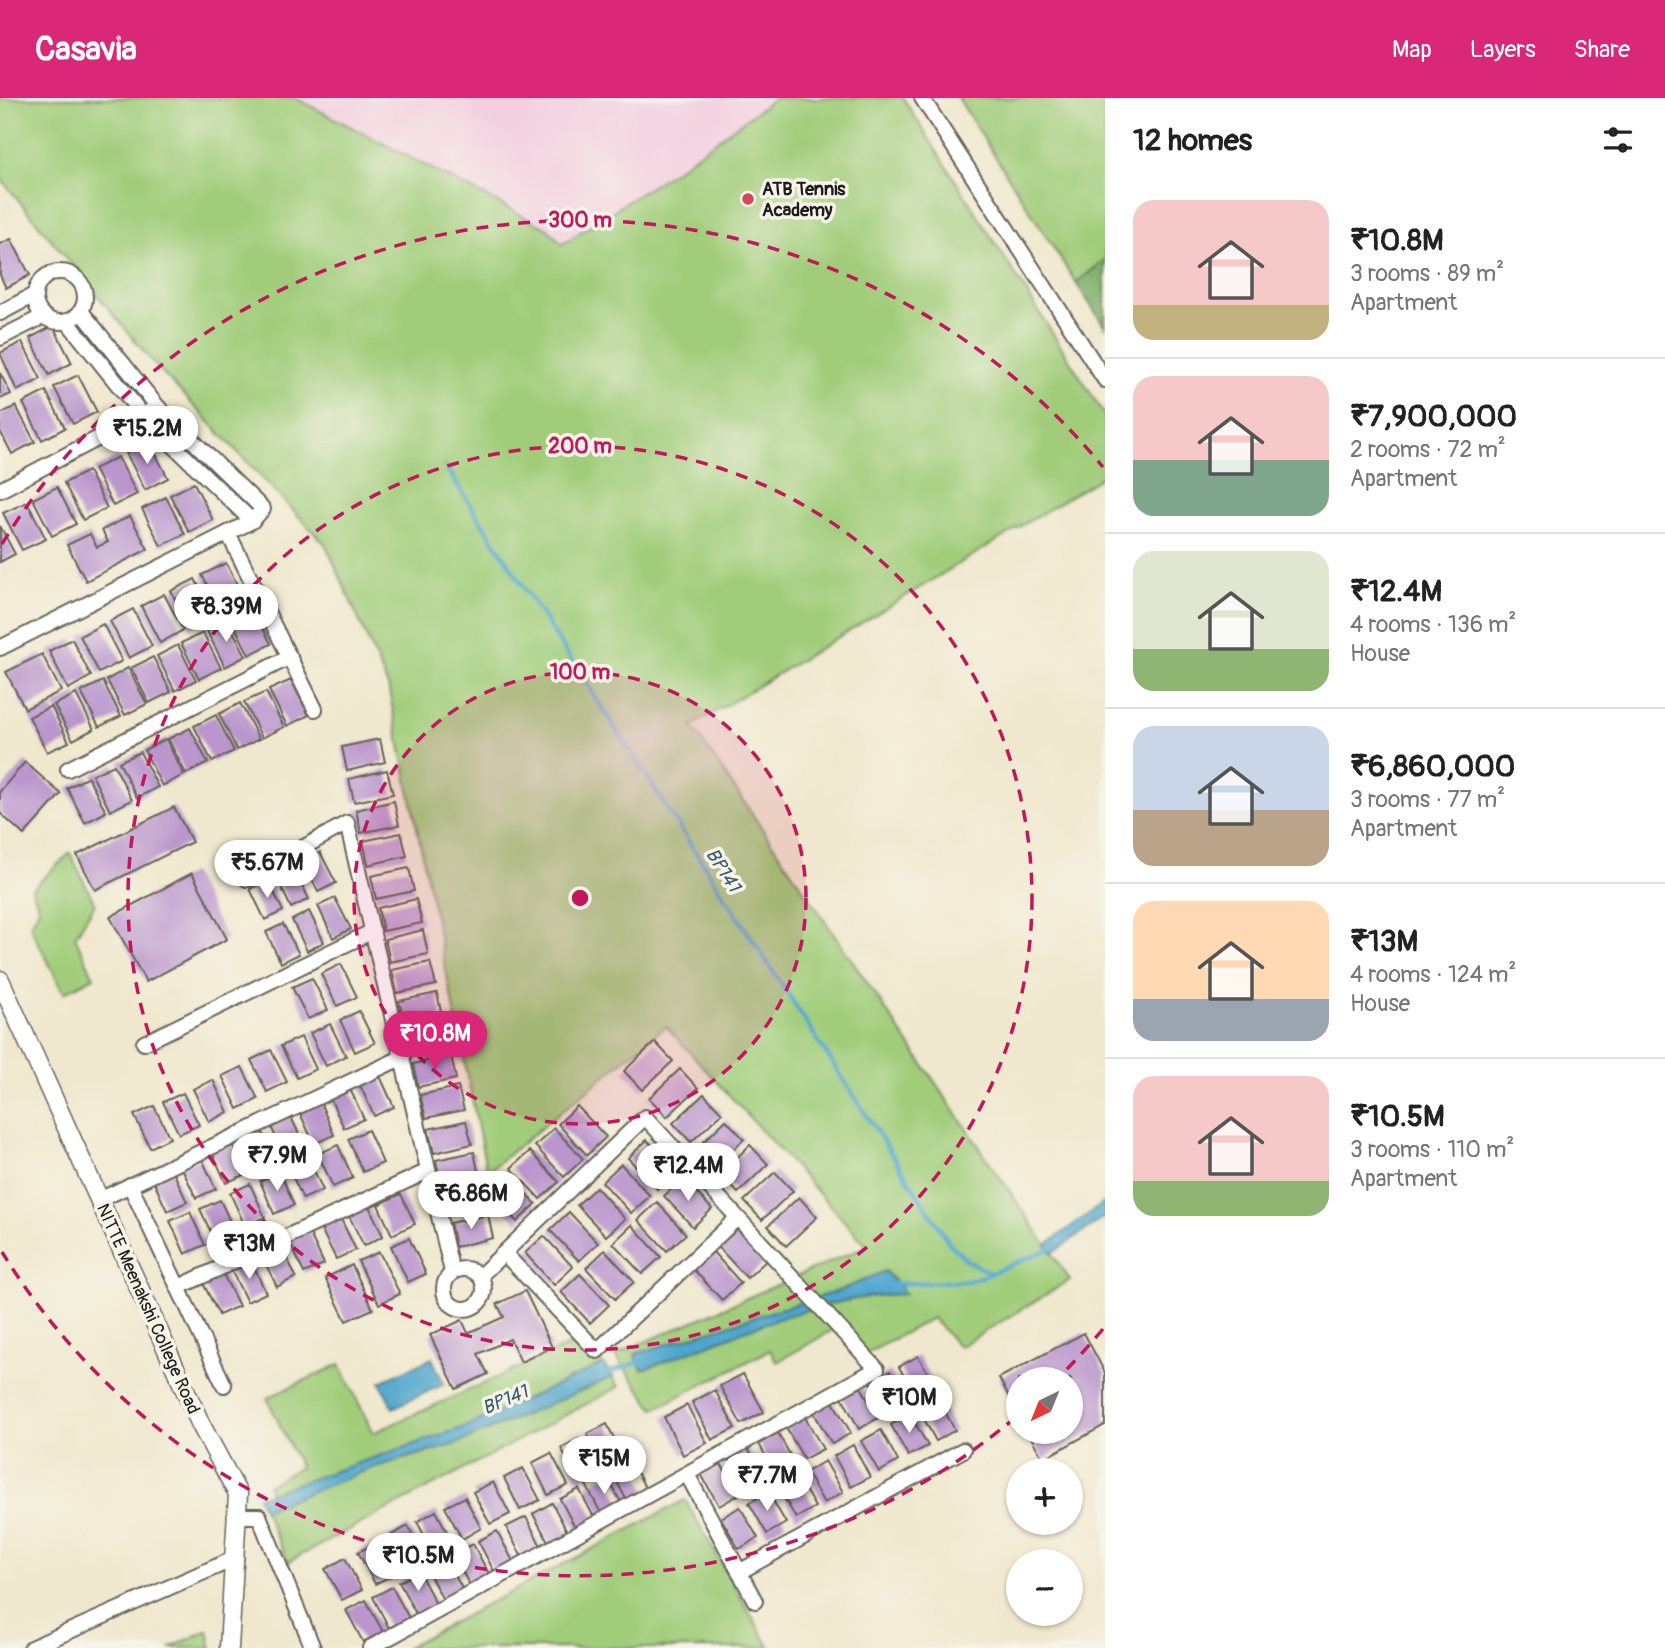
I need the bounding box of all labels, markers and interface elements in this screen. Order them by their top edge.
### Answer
text: Casavia [35,29,137,70]
text: Map [1392,35,1432,64]
text: Layers [1470,35,1536,64]
text: Share [1574,35,1630,64]
icon: filters [1599,121,1637,159]
text: 12 homes [1133,122,1252,159]
place label: ATB Tennis Academy [762,178,846,222]
marker: ATB Tennis Academy [740,191,756,207]
text: 300 m [548,207,612,234]
text: ₹10.8M [1350,222,1444,259]
icon: home [1189,228,1273,312]
text: 3 rooms · 89 m² [1350,259,1504,288]
text: Apartment [1350,288,1457,317]
text: ₹7,900,000 [1350,398,1517,435]
icon: home [1189,404,1273,488]
pin: ₹15.2M [90,406,204,466]
text: ₹15.2M [112,414,182,443]
text: 200 m [548,433,612,460]
text: 2 rooms · 72 m² [1350,435,1506,464]
text: Apartment [1350,464,1457,493]
text: ₹12.4M [1350,573,1442,610]
icon: home [1189,579,1273,663]
pin: ₹8.39M [169,584,283,644]
text: ₹8.39M [190,592,262,621]
text: 4 rooms · 136 m² [1350,610,1516,639]
text: House [1350,639,1410,668]
text: 100 m [550,659,610,686]
text: ₹6,860,000 [1350,748,1515,785]
icon: home [1189,754,1273,838]
text: 3 rooms · 77 m² [1350,785,1505,814]
text: Apartment [1350,814,1457,843]
pin: ₹5.67M [210,840,324,900]
water label: BP141 [700,844,747,898]
text: ₹5.67M [230,848,304,877]
centre of rings [568,886,592,910]
text: ₹13M [1350,923,1418,960]
icon: home [1189,929,1273,1013]
text: 4 rooms · 124 m² [1350,960,1516,989]
text: House [1350,989,1410,1018]
pin: ₹10.8M [378,1012,492,1071]
text: ₹10.8M [399,1019,471,1048]
text: ₹10.5M [1350,1098,1445,1135]
icon: home [1189,1104,1273,1188]
pin: ₹7.9M [228,1134,326,1193]
text: 3 rooms · 110 m² [1350,1135,1514,1164]
text: ₹7.9M [247,1141,307,1170]
pin: ₹12.4M [631,1144,745,1203]
text: ₹12.4M [653,1151,723,1180]
text: Apartment [1350,1164,1457,1193]
pin: ₹6.86M [414,1172,528,1231]
text: ₹6.86M [434,1179,508,1208]
street label: NITTE Meenakshi College Road [91,1200,205,1418]
pin: ₹13M [208,1222,290,1281]
text: ₹13M [223,1229,275,1258]
north arrow [1006,1367,1083,1444]
map controls [1006,1367,1083,1626]
pin: ₹10M [868,1376,950,1435]
water label: BP141 [479,1379,533,1420]
text: ₹10M [881,1383,937,1412]
pin: ₹15M [563,1436,645,1496]
text: ₹15M [578,1444,630,1473]
pin: ₹7.7M [718,1454,816,1513]
button: + [1006,1458,1083,1535]
text: ₹7.7M [737,1461,797,1490]
pin: ₹10.5M [361,1534,475,1593]
text: ₹10.5M [382,1541,454,1570]
button: − [1006,1549,1083,1626]

